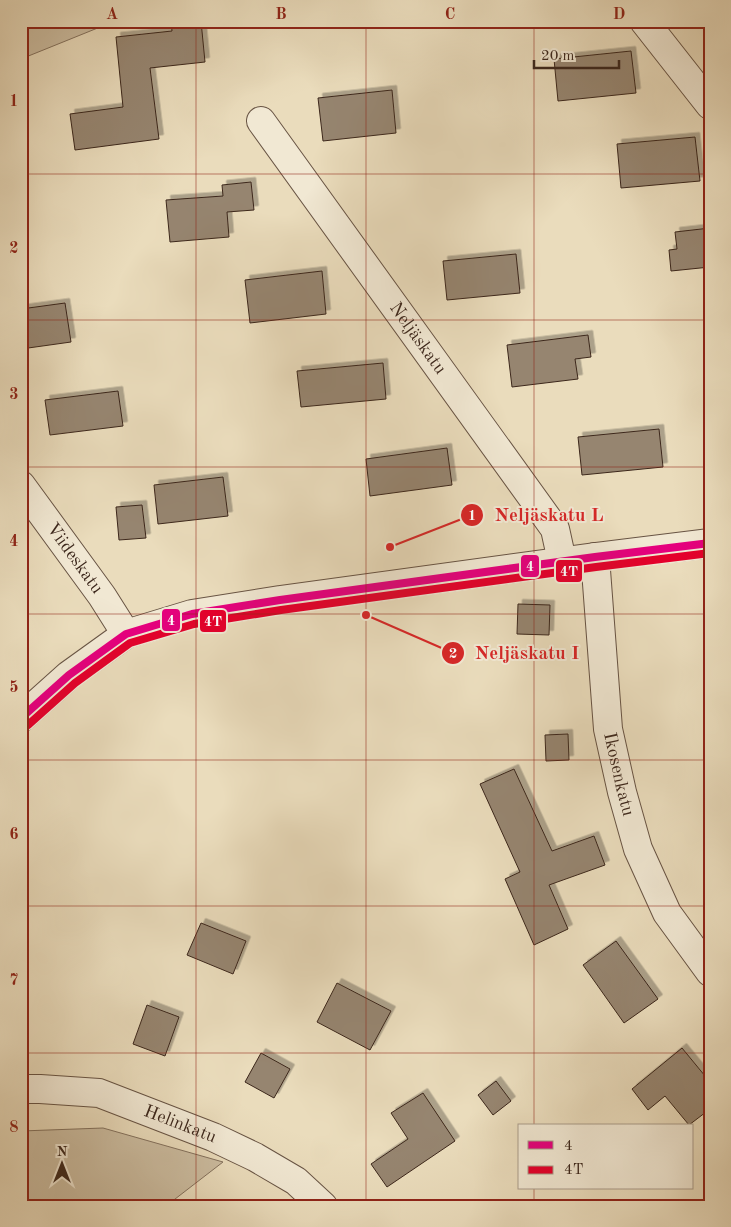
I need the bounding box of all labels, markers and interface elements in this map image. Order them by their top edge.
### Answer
text: A [106,7,118,23]
text: B [275,7,287,23]
text: C [445,7,455,23]
text: D [613,7,625,23]
scale bar [534,38,618,70]
text: 20 m [541,49,575,64]
text: 1 [9,94,19,110]
text: 2 [9,241,19,257]
street label: Neljäskatu [386,299,450,378]
text: 3 [9,387,19,403]
callout: Neljäskatu L [460,498,614,532]
text: Neljäskatu L [495,507,604,526]
text: 1 [468,509,476,524]
street label: Viideskatu [43,520,106,597]
text: 4 [9,534,19,550]
line badge: 4 [520,554,540,578]
line badge: 4T [555,559,583,583]
text: 4 [526,560,534,574]
text: 4T [560,565,578,579]
line badge: 4 [161,608,181,632]
line badge: 4T [199,609,227,633]
text: 4 [167,614,175,628]
text: 4T [204,615,222,629]
callout: Neljäskatu I [440,636,590,670]
text: Neljäskatu I [475,645,579,664]
text: 2 [449,647,457,662]
text: 5 [9,680,19,696]
street label: Ikosenkatu [600,731,637,819]
text: 6 [9,827,19,843]
text: 7 [9,973,19,989]
street label: Helinkatu [141,1102,219,1147]
text: 8 [9,1120,19,1136]
legend [518,1124,694,1190]
text: 4 [564,1139,573,1154]
north arrow [38,1140,88,1190]
text: N [57,1145,68,1159]
text: 4T [564,1163,583,1178]

